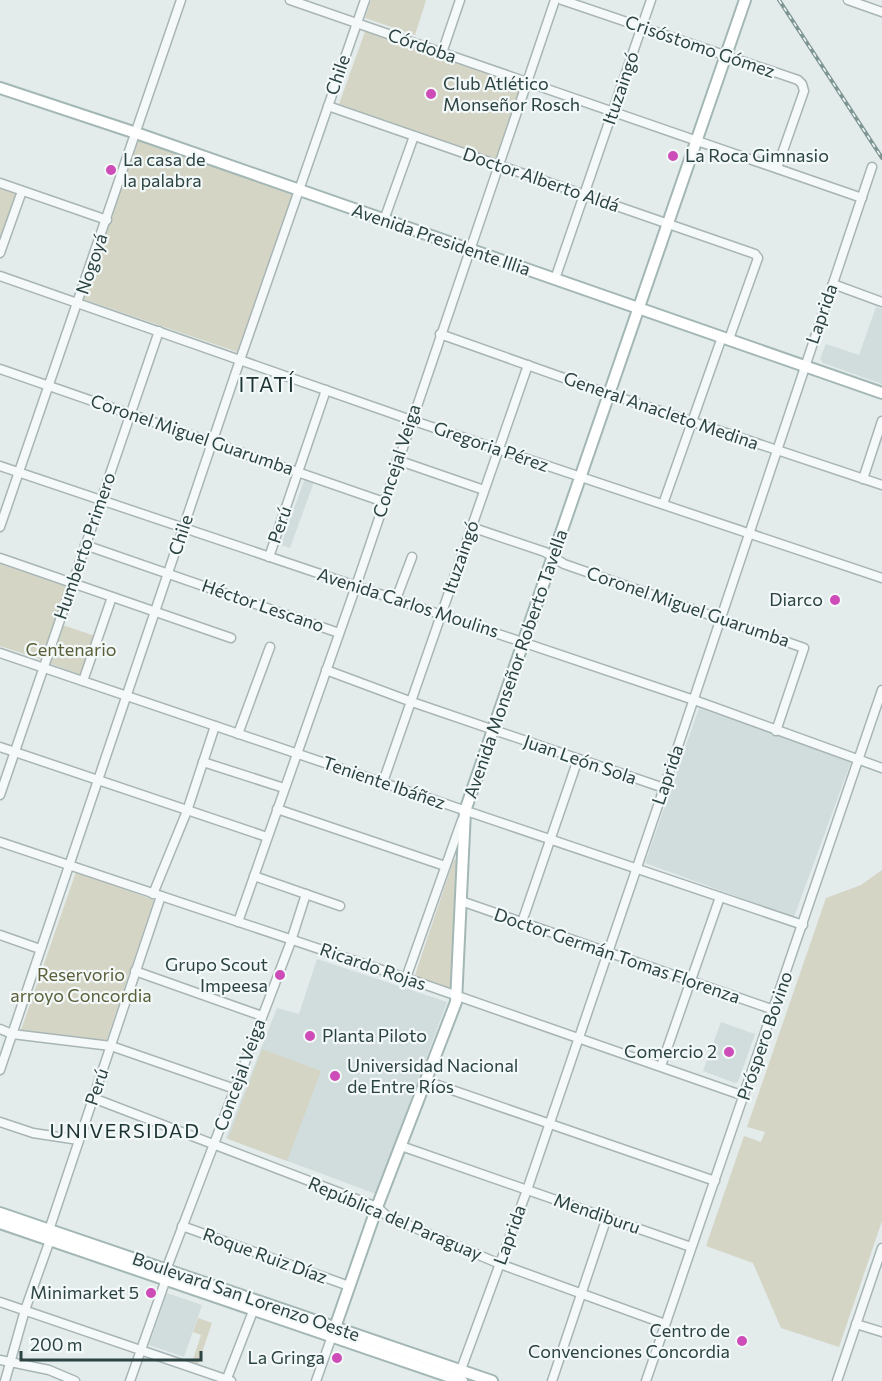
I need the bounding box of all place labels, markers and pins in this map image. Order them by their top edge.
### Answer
place label: Club Atlético Monseñor Rosch [443,72,580,115]
marker: Club Atlético Monseñor Rosch [424,87,438,101]
place label: La Roca Gimnasio [685,144,829,166]
place label: La casa de la palabra [123,148,205,191]
marker: La Roca Gimnasio [666,149,680,163]
marker: La casa de la palabra [104,163,118,177]
place label: Diarco [769,588,823,610]
marker: Diarco [828,593,842,607]
place label: Grupo Scout Impeesa [165,953,268,996]
marker: Grupo Scout Impeesa [273,968,287,982]
place label: Planta Piloto [322,1024,427,1046]
marker: Planta Piloto [303,1029,317,1043]
place label: Comercio 2 [624,1040,717,1062]
marker: Comercio 2 [722,1045,736,1059]
place label: Universidad Nacional de Entre Ríos [347,1054,518,1097]
marker: Universidad Nacional de Entre Ríos [328,1069,342,1083]
place label: Minimarket 5 [30,1281,139,1303]
marker: Minimarket 5 [144,1286,158,1300]
place label: Centro de Convenciones Concordia [528,1319,730,1362]
marker: Centro de Convenciones Concordia [735,1334,749,1348]
place label: La Gringa [247,1346,325,1368]
marker: La Gringa [330,1351,344,1365]

